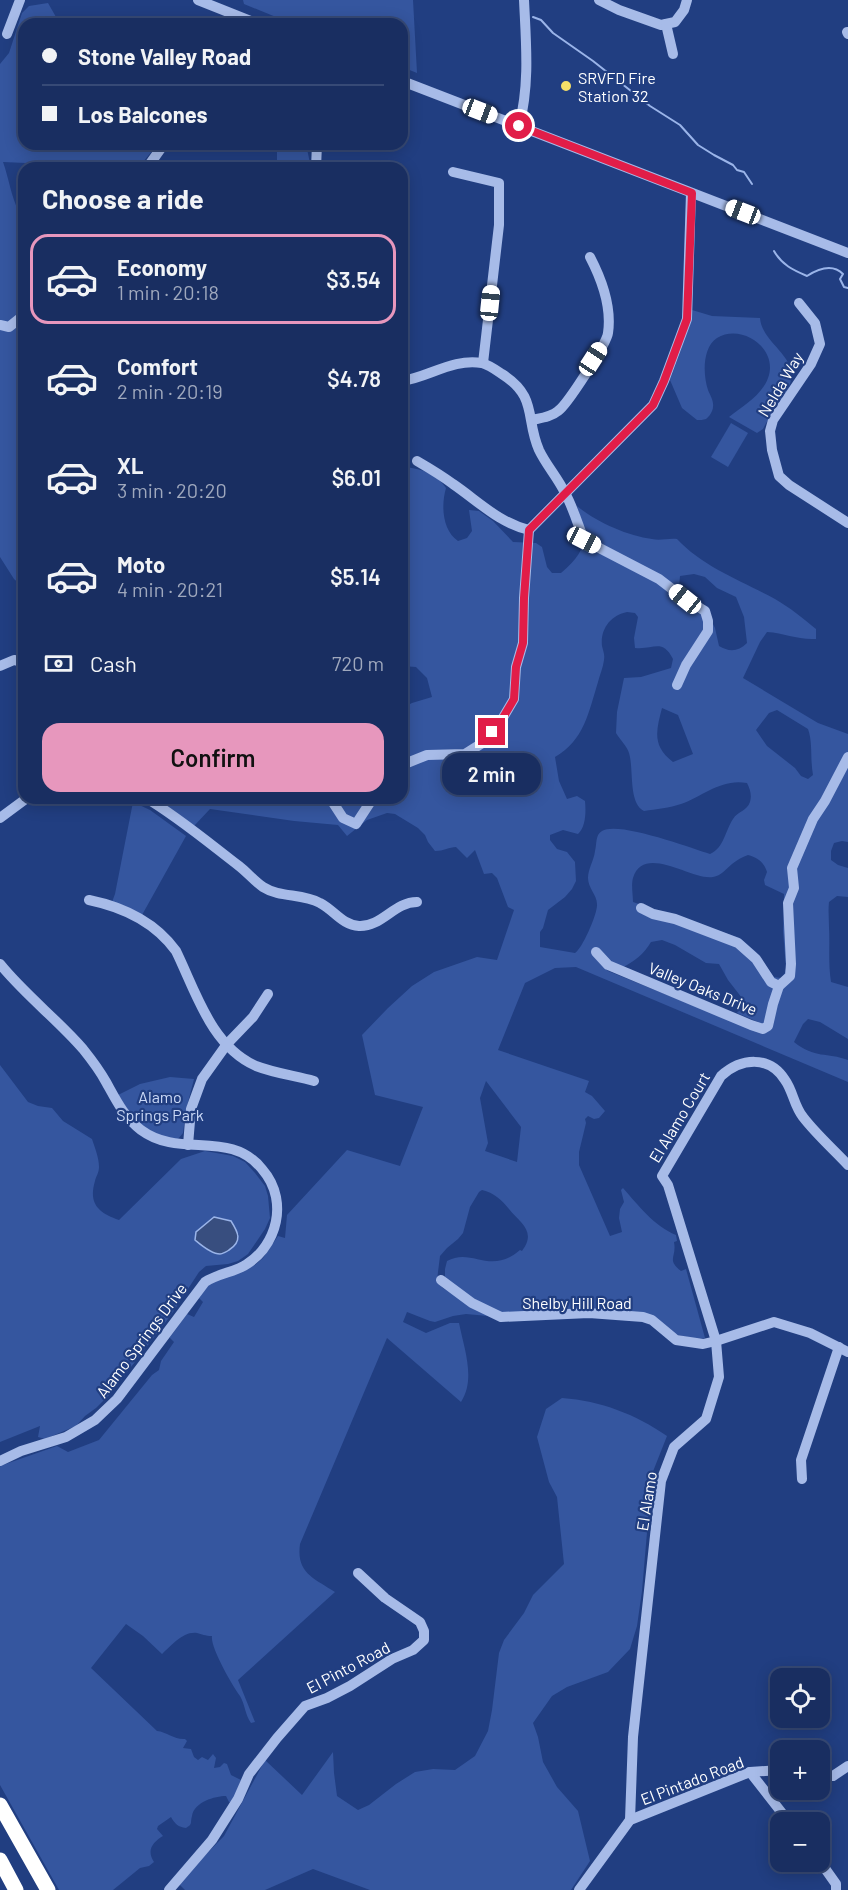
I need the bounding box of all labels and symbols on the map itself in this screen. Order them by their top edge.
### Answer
place label: SRVFD Fire Station 32 [578,68,656,105]
marker: SRVFD Fire Station 32 [559,79,573,93]
car [460,96,500,126]
route start [505,112,532,139]
car [723,197,763,227]
car [479,284,501,322]
car [576,339,610,379]
street label: Nelda Way [753,348,807,420]
car [564,524,604,556]
car [665,581,705,617]
route end [478,718,505,745]
callout: 2 min [442,753,542,795]
street label: Valley Oaks Drive [646,958,760,1018]
street label: El Alamo Court [645,1068,713,1166]
park label: Alamo Springs Park [116,1087,204,1124]
street label: Alamo Springs Drive [92,1279,190,1401]
street label: Shelby Hill Road [522,1293,632,1312]
street label: El Alamo [632,1470,660,1532]
street label: El Pinto Road [303,1637,393,1697]
street label: El Pintado Road [638,1752,746,1808]

